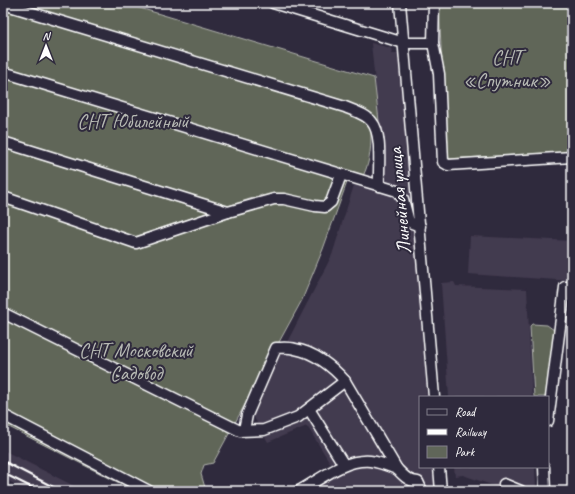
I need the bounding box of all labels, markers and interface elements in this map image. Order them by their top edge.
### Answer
north arrow [26,26,66,66]
text: N [43,29,52,43]
park label: СНТ «Спутник» [463,45,551,93]
park label: СНТ Юбилейный [77,109,190,134]
street label: Линейная улица [382,145,417,255]
park label: СНТ Московский Садовод [79,338,195,386]
legend [419,396,549,468]
text: Road [455,404,477,420]
text: Railway [455,424,487,440]
text: Park [455,444,476,460]

